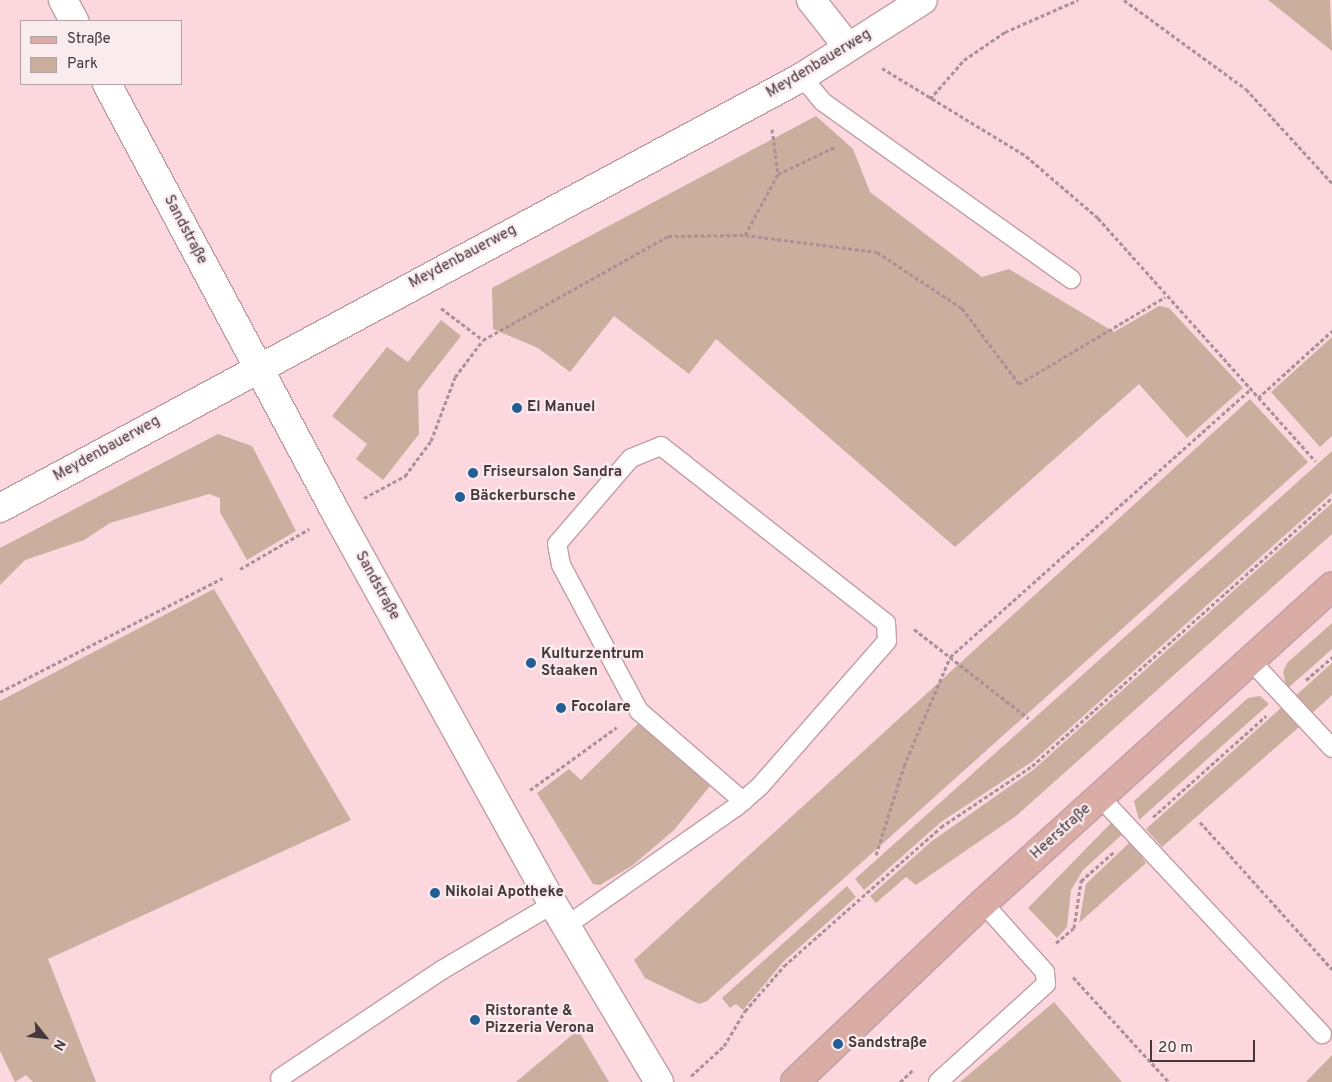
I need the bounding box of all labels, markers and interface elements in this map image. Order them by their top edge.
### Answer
legend [20,20,182,85]
street label: Meydenbauerweg [763,26,875,102]
text: Straße [67,30,111,49]
text: Park [67,55,98,74]
street label: Sandstraße [159,192,211,268]
street label: Meydenbauerweg [406,221,520,293]
place label: El Manuel [527,399,595,417]
marker: El Manuel [511,402,523,414]
street label: Meydenbauerweg [51,412,163,486]
place label: Friseursalon Sandra [483,464,622,482]
marker: Friseursalon Sandra [467,467,479,479]
place label: Bäckerbursche [470,488,576,506]
marker: Bäckerbursche [454,491,466,503]
street label: Sandstraße [351,548,403,624]
place label: Kulturzentrum Staaken [541,645,644,680]
marker: Kulturzentrum Staaken [525,657,537,669]
place label: Focolare [571,699,631,717]
marker: Focolare [555,702,567,714]
street label: Heerstraße [1027,800,1095,864]
place label: Nikolai Apotheke [445,884,564,902]
marker: Nikolai Apotheke [429,887,441,899]
place label: Ristorante & Pizzeria Verona [485,1002,595,1037]
north arrow [20,1012,70,1062]
marker: Ristorante & Pizzeria Verona [469,1014,481,1026]
scale bar [1152,1030,1257,1062]
place label: Sandstraße [848,1035,927,1053]
text: N [49,1036,68,1053]
marker: Sandstraße [832,1038,844,1050]
text: 20 m [1158,1039,1193,1058]

